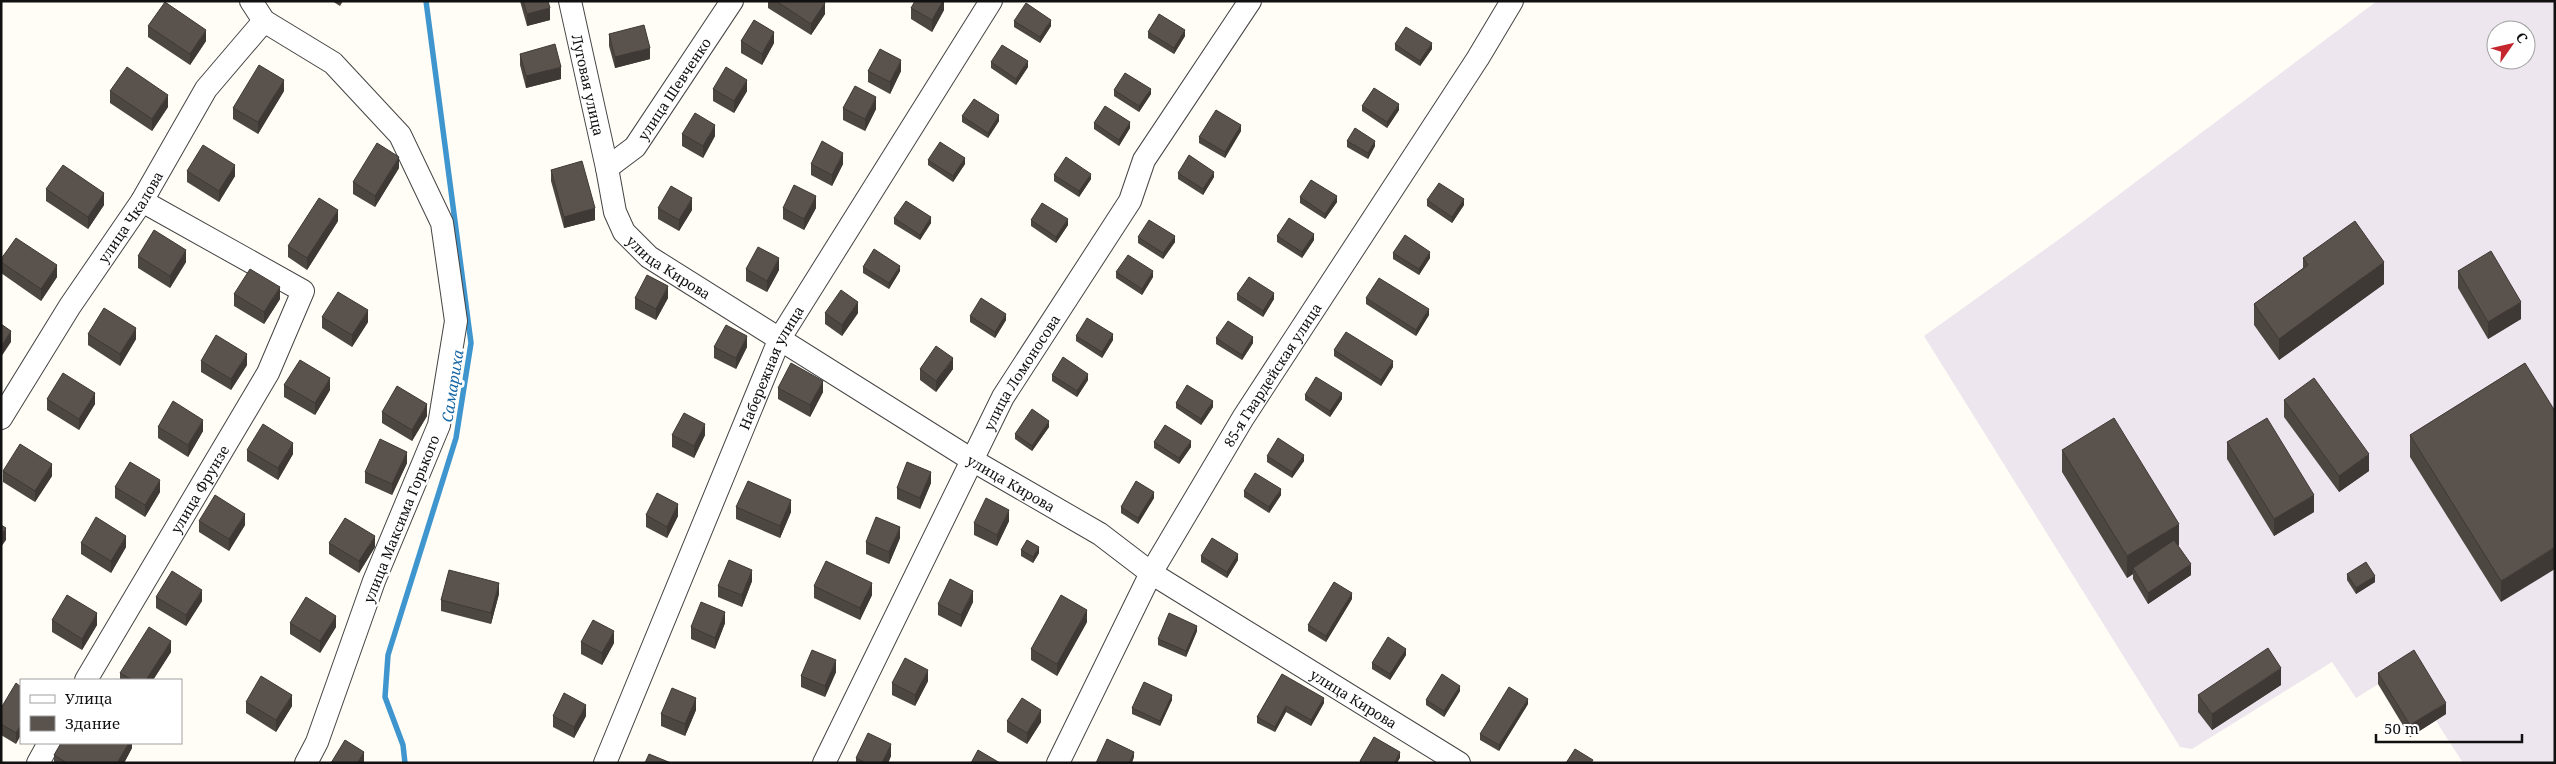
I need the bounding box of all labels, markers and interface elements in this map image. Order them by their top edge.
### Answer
north arrow [2486,20,2536,70]
text: С [2512,28,2533,47]
street label: Луговая улица [568,32,609,138]
street label: улица Шевченко [633,34,715,144]
street label: улица Чкалова [93,167,167,267]
street label: улица Кирова [623,231,715,303]
street label: 85-я Гвардейская улица [1219,299,1325,450]
street label: Набережная улица [734,302,808,432]
street label: улица Ломоносова [979,310,1064,433]
water label: Самариха [436,348,468,424]
street label: улица Максима Горького [359,432,443,606]
street label: улица Фрунзе [166,441,233,537]
street label: улица Кирова [964,450,1059,516]
street label: улица Кирова [1307,664,1401,732]
legend [20,679,182,744]
text: Улица [65,688,113,708]
scale bar [2376,712,2522,744]
text: Здание [65,713,120,733]
text: 50 m [2384,718,2419,738]

